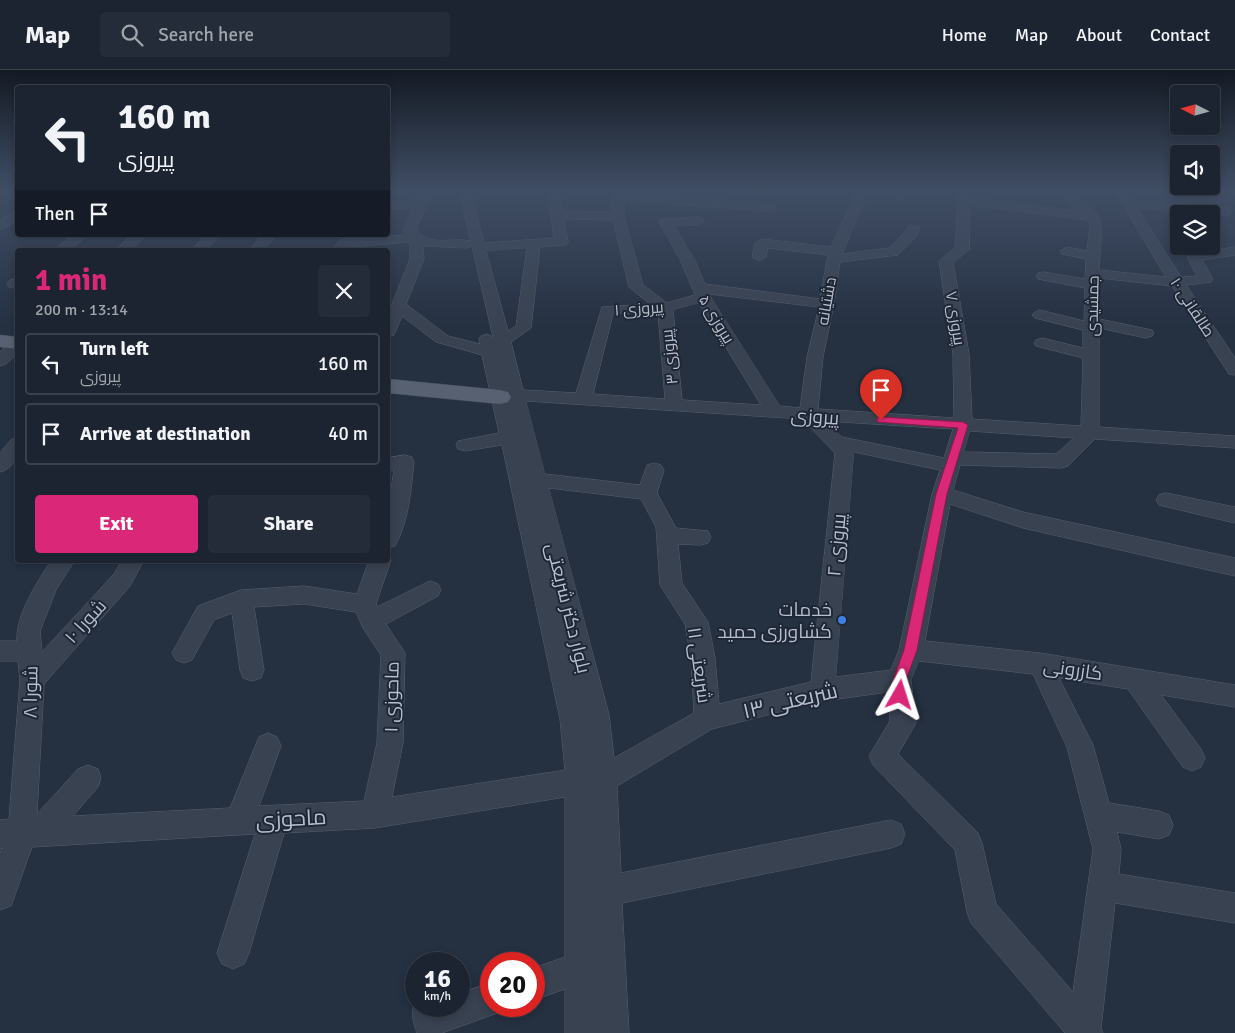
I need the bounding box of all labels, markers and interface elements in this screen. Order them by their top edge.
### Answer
search box [100,12,450,57]
text: Map [25,20,70,50]
icon: search [118,21,146,49]
text: Search here [158,23,254,47]
text: Home [942,24,987,46]
text: Map [1015,24,1048,46]
text: About [1076,24,1122,46]
text: Contact [1150,24,1210,46]
north arrow [1170,85,1220,135]
map controls [1170,85,1220,255]
text: 160 m [118,95,211,138]
icon: left [35,105,100,170]
button: sound [1170,145,1220,195]
text: پیروزی [118,146,174,173]
icon: arrive [85,200,113,228]
text: Then [35,202,75,226]
button: layers [1170,205,1220,255]
text: 1 min [35,262,107,299]
button: close [318,265,370,317]
street label: طالقانی ۱۰ [1166,274,1219,341]
street label: جمشیدی [1082,275,1104,337]
street label: دشتیانه [813,276,841,327]
street label: پیروزی ۷ [940,290,969,348]
street label: پیروزی ۵ [693,292,739,349]
street label: پیروزی ۱ [614,297,665,322]
text: 200 m · 13:14 [35,300,128,320]
street label: پیروزی ۳ [657,327,684,385]
text: Turn left [80,337,149,361]
icon: left [37,350,65,378]
text: 160 m [318,352,368,376]
text: پیروزی [80,367,121,387]
pin [860,369,902,420]
icon: arrive [867,376,895,404]
street label: پیروزی [790,403,840,431]
icon: arrive [37,420,65,448]
text: Arrive at destination [80,422,251,446]
text: 40 m [328,422,368,446]
button: Exit [35,495,198,553]
button: Share [208,495,370,553]
street label: پیروزی ۲ [822,513,852,577]
street label: بلوار دکتر شریعتی [540,541,596,676]
street label: شورا ۱۰ [60,594,112,649]
place label: خدمات کشاورزی حمید [718,598,832,644]
marker: خدمات کشاورزی حمید [836,614,848,626]
street label: شریعتی ۱۱ [682,626,716,705]
street label: کازرونی [1042,654,1104,686]
street label: ماحوزی ۱ [379,661,405,733]
street label: شورا ۸ [19,665,43,719]
position arrow [873,668,925,720]
street label: شریعتی ۱۳ [740,676,840,725]
street label: ماحوزی [255,803,327,834]
speed limit sign: 20 [480,952,545,1017]
text: 16 [424,963,451,994]
text: km/h [424,989,451,1004]

